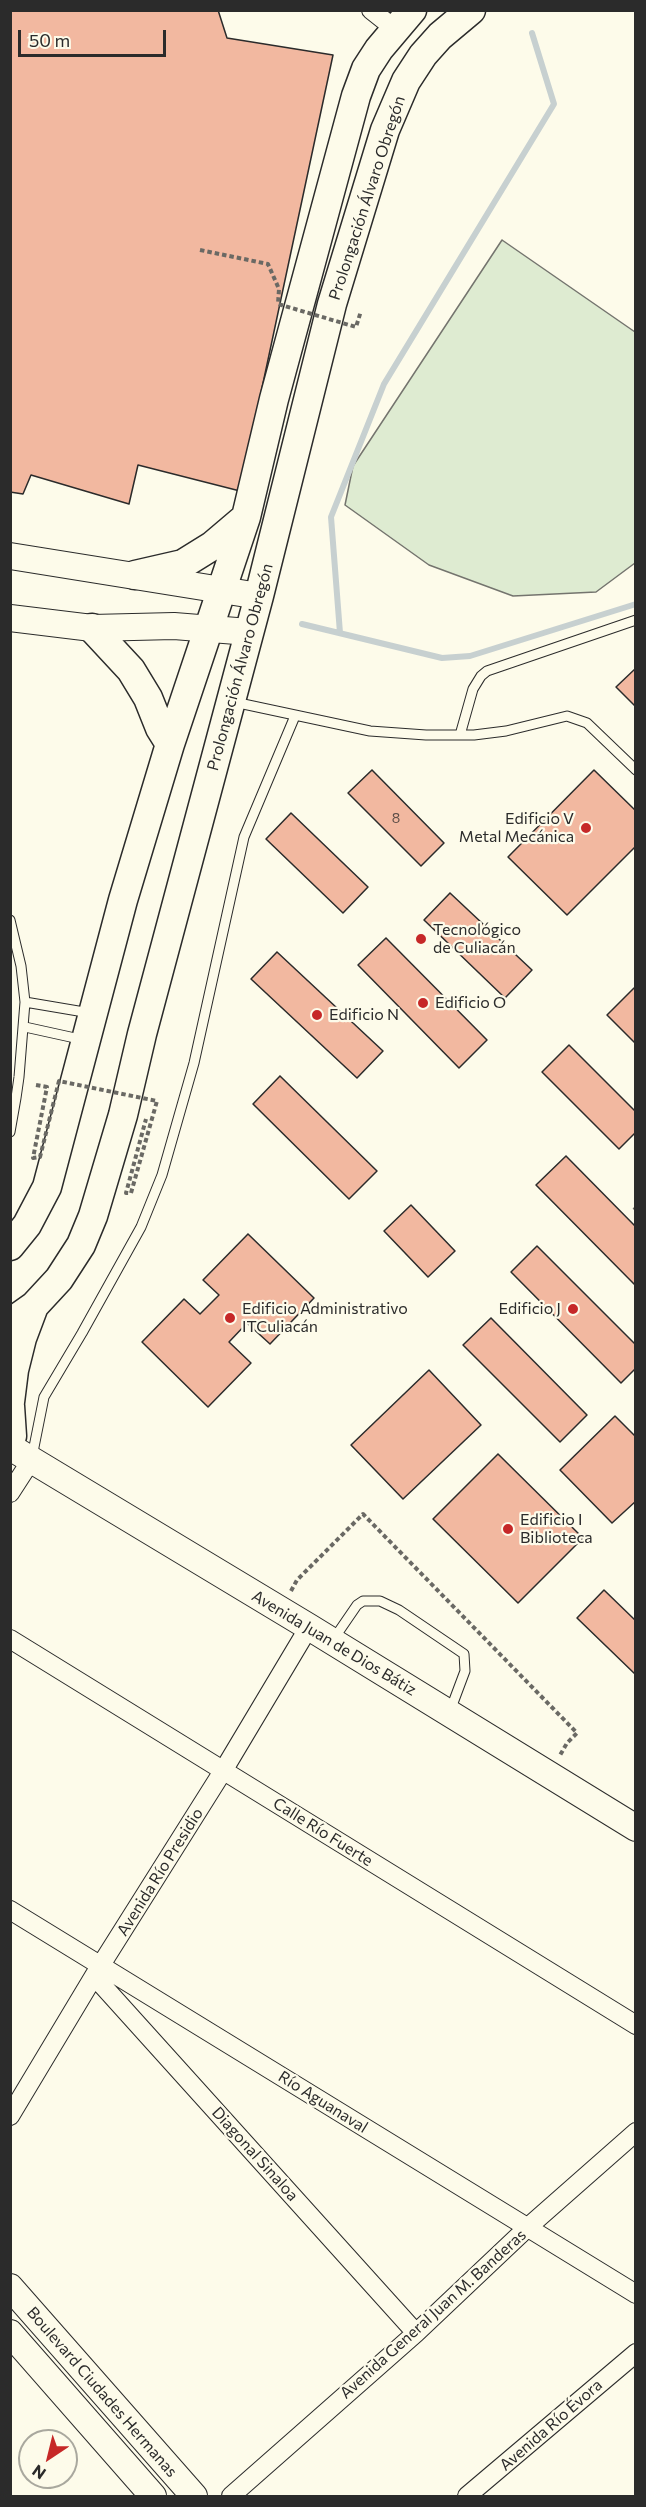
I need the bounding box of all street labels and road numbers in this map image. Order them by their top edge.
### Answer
street label: Prolongación Álvaro Obregón [325,93,409,303]
street label: Prolongación Álvaro Obregón [203,561,277,773]
street label: Avenida Juan de Dios Bátiz [248,1586,420,1700]
street label: Calle Río Fuerte [270,1794,376,1870]
street label: Avenida Río Presidio [113,1805,207,1939]
street label: Río Aguanaval [275,2067,371,2137]
street label: Diagonal Sinaloa [208,2103,302,2205]
street label: Avenida General Juan M. Banderas [336,2225,530,2403]
street label: Boulevard Ciudades Hermanas [23,2303,181,2481]
street label: Avenida Río Évora [496,2375,606,2475]

